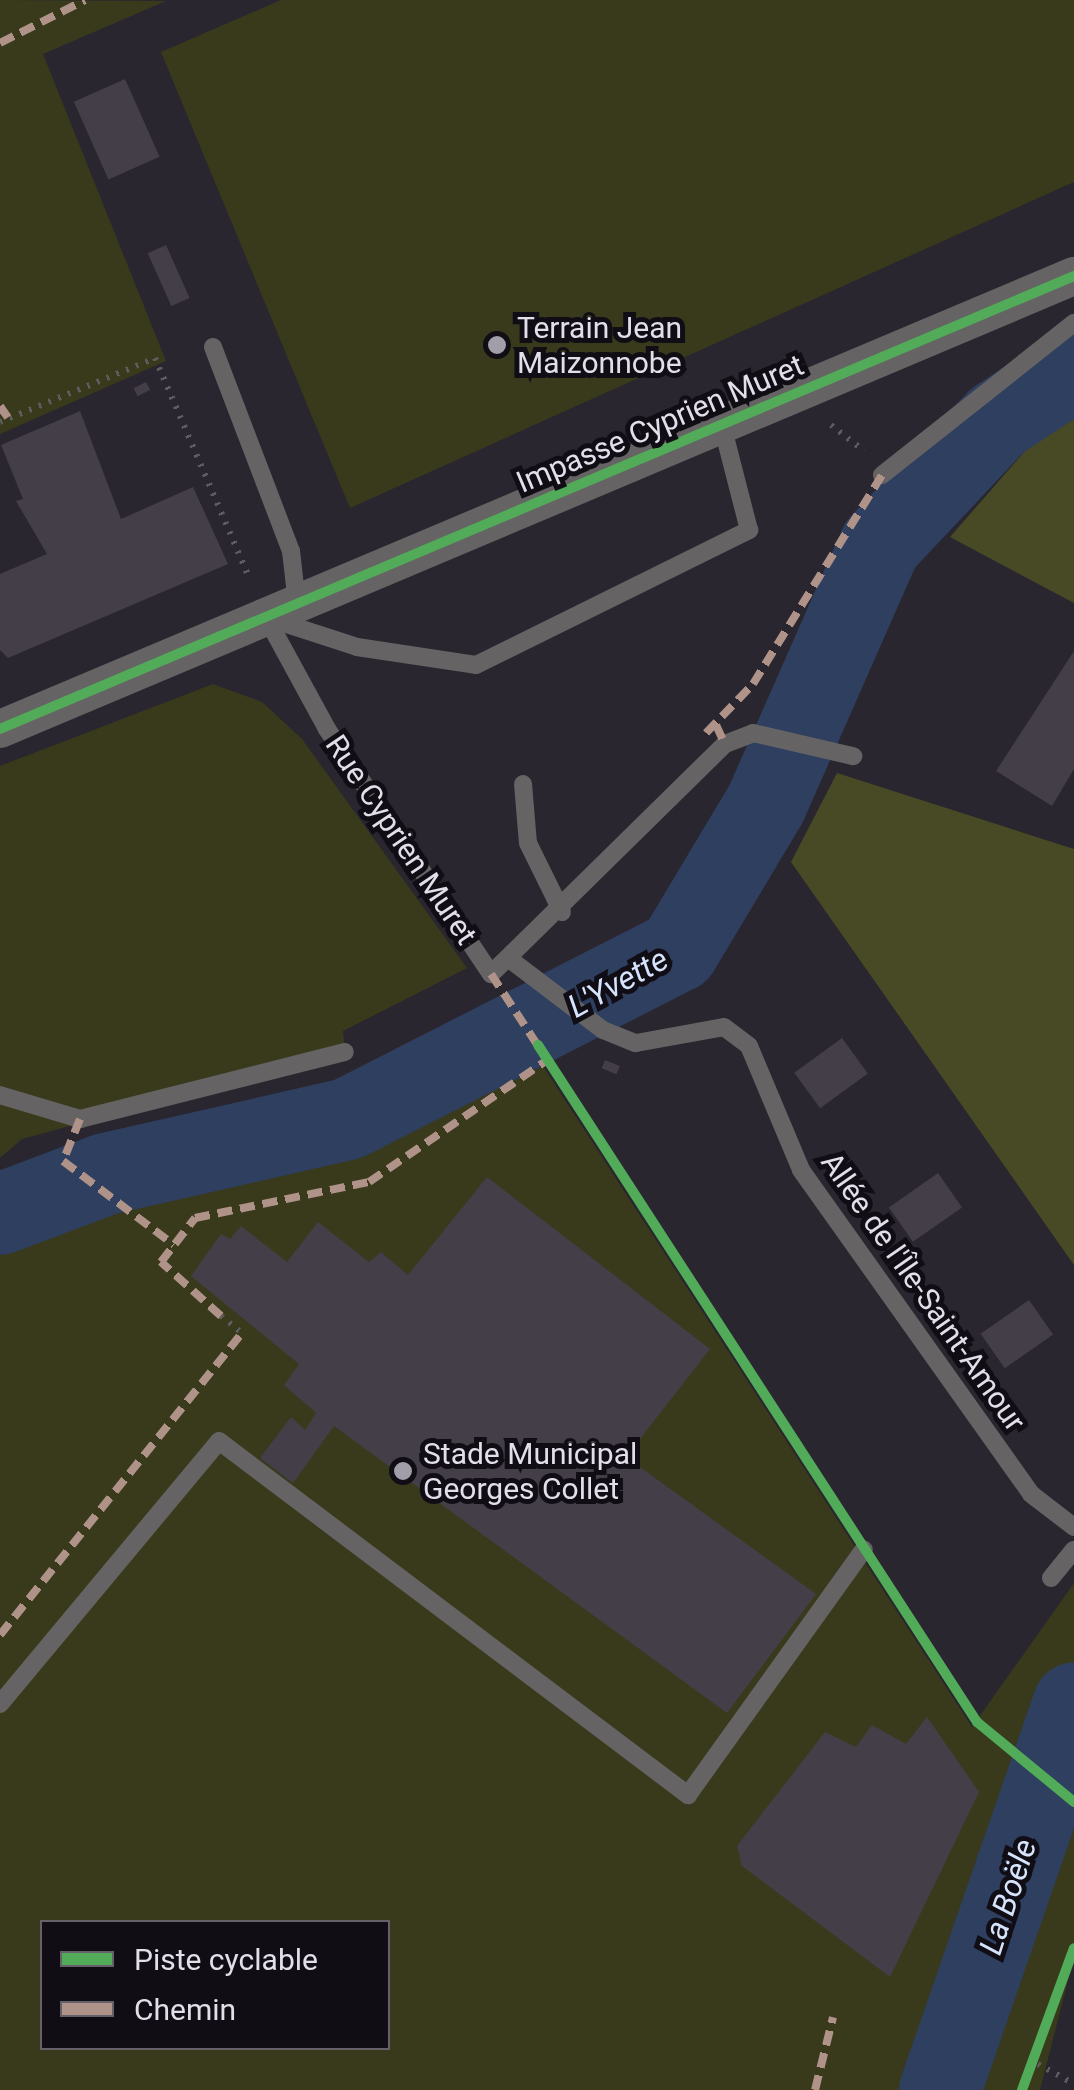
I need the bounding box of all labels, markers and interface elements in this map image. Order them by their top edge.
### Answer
place label: Terrain Jean Maizonnobe [517,310,682,380]
marker: Terrain Jean Maizonnobe [486,334,508,356]
street label: Impasse Cyprien Muret [511,347,809,501]
street label: Rue Cyprien Muret [318,729,484,951]
water label: L'Yvette [561,940,675,1026]
street label: Allée de l'Île-Saint-Amour [813,1146,1033,1438]
place label: Stade Municipal Georges Collet [423,1436,637,1506]
marker: Stade Municipal Georges Collet [392,1460,414,1482]
water label: La Boële [971,1834,1045,1960]
legend [40,1920,390,2050]
text: Piste cyclable [134,1942,318,1977]
text: Chemin [134,1992,236,2027]

